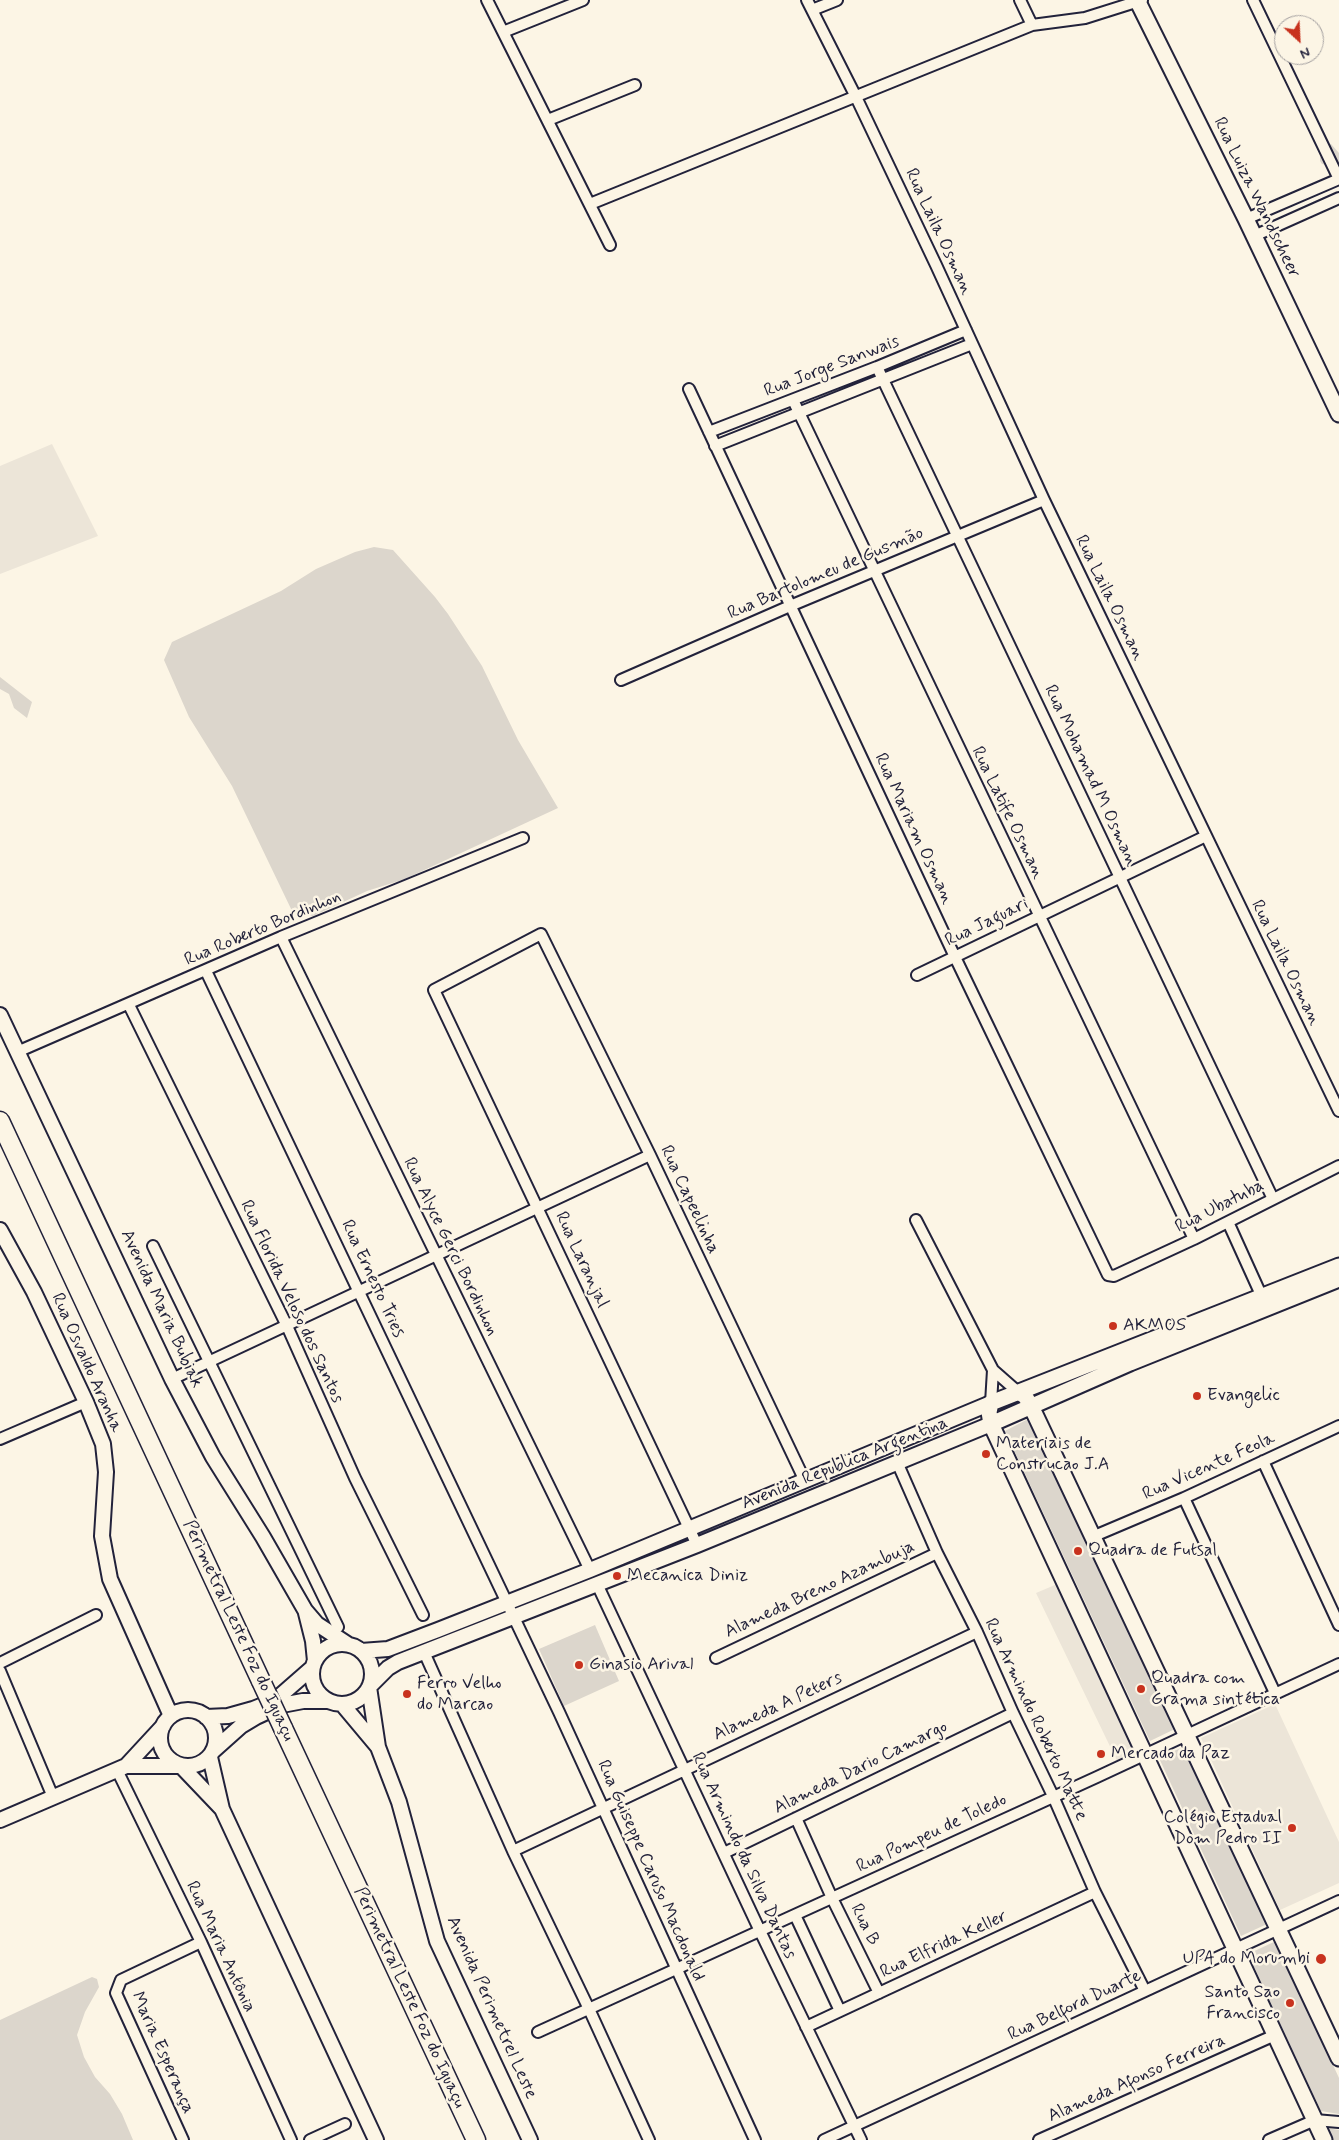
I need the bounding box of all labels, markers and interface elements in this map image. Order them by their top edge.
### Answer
north arrow [1274,15,1324,65]
text: N [1297,43,1313,63]
street label: Rua Luiza Wandscheer [1208,114,1304,282]
street label: Rua Laila Osman [899,165,977,299]
street label: Rua Jorge Sanwais [761,331,903,403]
street label: Rua Bartolomeu de Gusmão [725,523,927,625]
street label: Rua Laila Osman [1069,532,1149,664]
street label: Rua Mohamad M Osman [1038,682,1142,870]
street label: Rua Latife Osman [966,743,1048,883]
street label: Rua Mariam Osman [869,750,957,908]
street label: Rua Roberto Bordinhon [182,886,344,972]
street label: Rua Jaguari [942,894,1032,952]
street label: Rua Laila Osman [1245,897,1325,1029]
street label: Rua Capeelinha [654,1142,724,1258]
street label: Rua Alyce Gerci Bordinhon [397,1154,503,1340]
street label: Rua Ubatuba [1172,1175,1268,1239]
street label: Rua Florida Veloso dos Santos [234,1197,348,1407]
street label: Rua Laranjal [549,1208,613,1312]
street label: Rua Ernesto Tries [335,1217,409,1341]
street label: Avenida Maria Bubiak [115,1226,207,1392]
street label: Rua Osvaldo Aranha [46,1290,126,1436]
place label: AKMOS [1123,1315,1186,1337]
marker: AKMOS [1107,1320,1119,1332]
place label: Evangelic [1207,1385,1280,1407]
marker: Evangelic [1191,1390,1203,1402]
street label: Avenida Republica Argentina [739,1413,951,1515]
street label: Rua Vicente Feola [1140,1428,1278,1506]
place label: Materiais de Construcao J.A [996,1433,1110,1476]
marker: Materiais de Construcao J.A [980,1448,992,1460]
street label: Perimetral Leste Foz do Iguaçu [177,1517,299,1745]
street label: Alameda Breno Azambuja [722,1536,918,1644]
place label: Quadra de Futsal [1088,1540,1217,1562]
marker: Quadra de Futsal [1072,1545,1084,1557]
place label: Mecanica Diniz [627,1565,748,1587]
marker: Mecanica Diniz [611,1570,623,1582]
street label: Rua Armindo Roberto Matte [979,1615,1091,1825]
place label: Ginasio Arival [589,1654,693,1676]
marker: Ginasio Arival [573,1659,585,1671]
street label: Alameda A Peters [710,1668,846,1746]
place label: Quadra com Grama sintética [1151,1668,1280,1710]
place label: Ferro Velho do Marcao [417,1673,502,1716]
marker: Quadra com Grama sintética [1135,1683,1147,1695]
marker: Ferro Velho do Marcao [401,1688,413,1700]
street label: Alameda Dario Camargo [771,1717,951,1819]
place label: Mercado da Paz [1111,1743,1230,1765]
marker: Mercado da Paz [1095,1748,1107,1760]
street label: Rua Armindo da Silva Dantas [686,1749,800,1963]
street label: Rua Guiseppe Caruso Macdonald [591,1757,709,1985]
street label: Rua Pompeu de Toledo [853,1790,1011,1878]
place label: Colégio Estadual Dom Pedro II [1164,1807,1282,1850]
marker: Colégio Estadual Dom Pedro II [1286,1822,1298,1834]
street label: Rua Maria Antônia [180,1878,260,2016]
street label: Perimetral Leste Foz do Iguaçu [348,1884,470,2112]
street label: Rua B [845,1901,883,1949]
street label: Rua Elfrida Keller [877,1906,1011,1984]
street label: Avenida Perimetrel Leste [441,1913,541,2103]
place label: UPA do Morumbi [1183,1948,1310,1970]
marker: UPA do Morumbi [1314,1952,1328,1966]
street label: Rua Belford Duarte [1005,1966,1145,2046]
place label: Santo Sao Francisco [1204,1982,1280,2025]
street label: Maria Esperança [125,1989,199,2117]
marker: Santo Sao Francisco [1284,1997,1296,2009]
street label: Alameda Afonso Ferreira [1045,2030,1229,2128]

